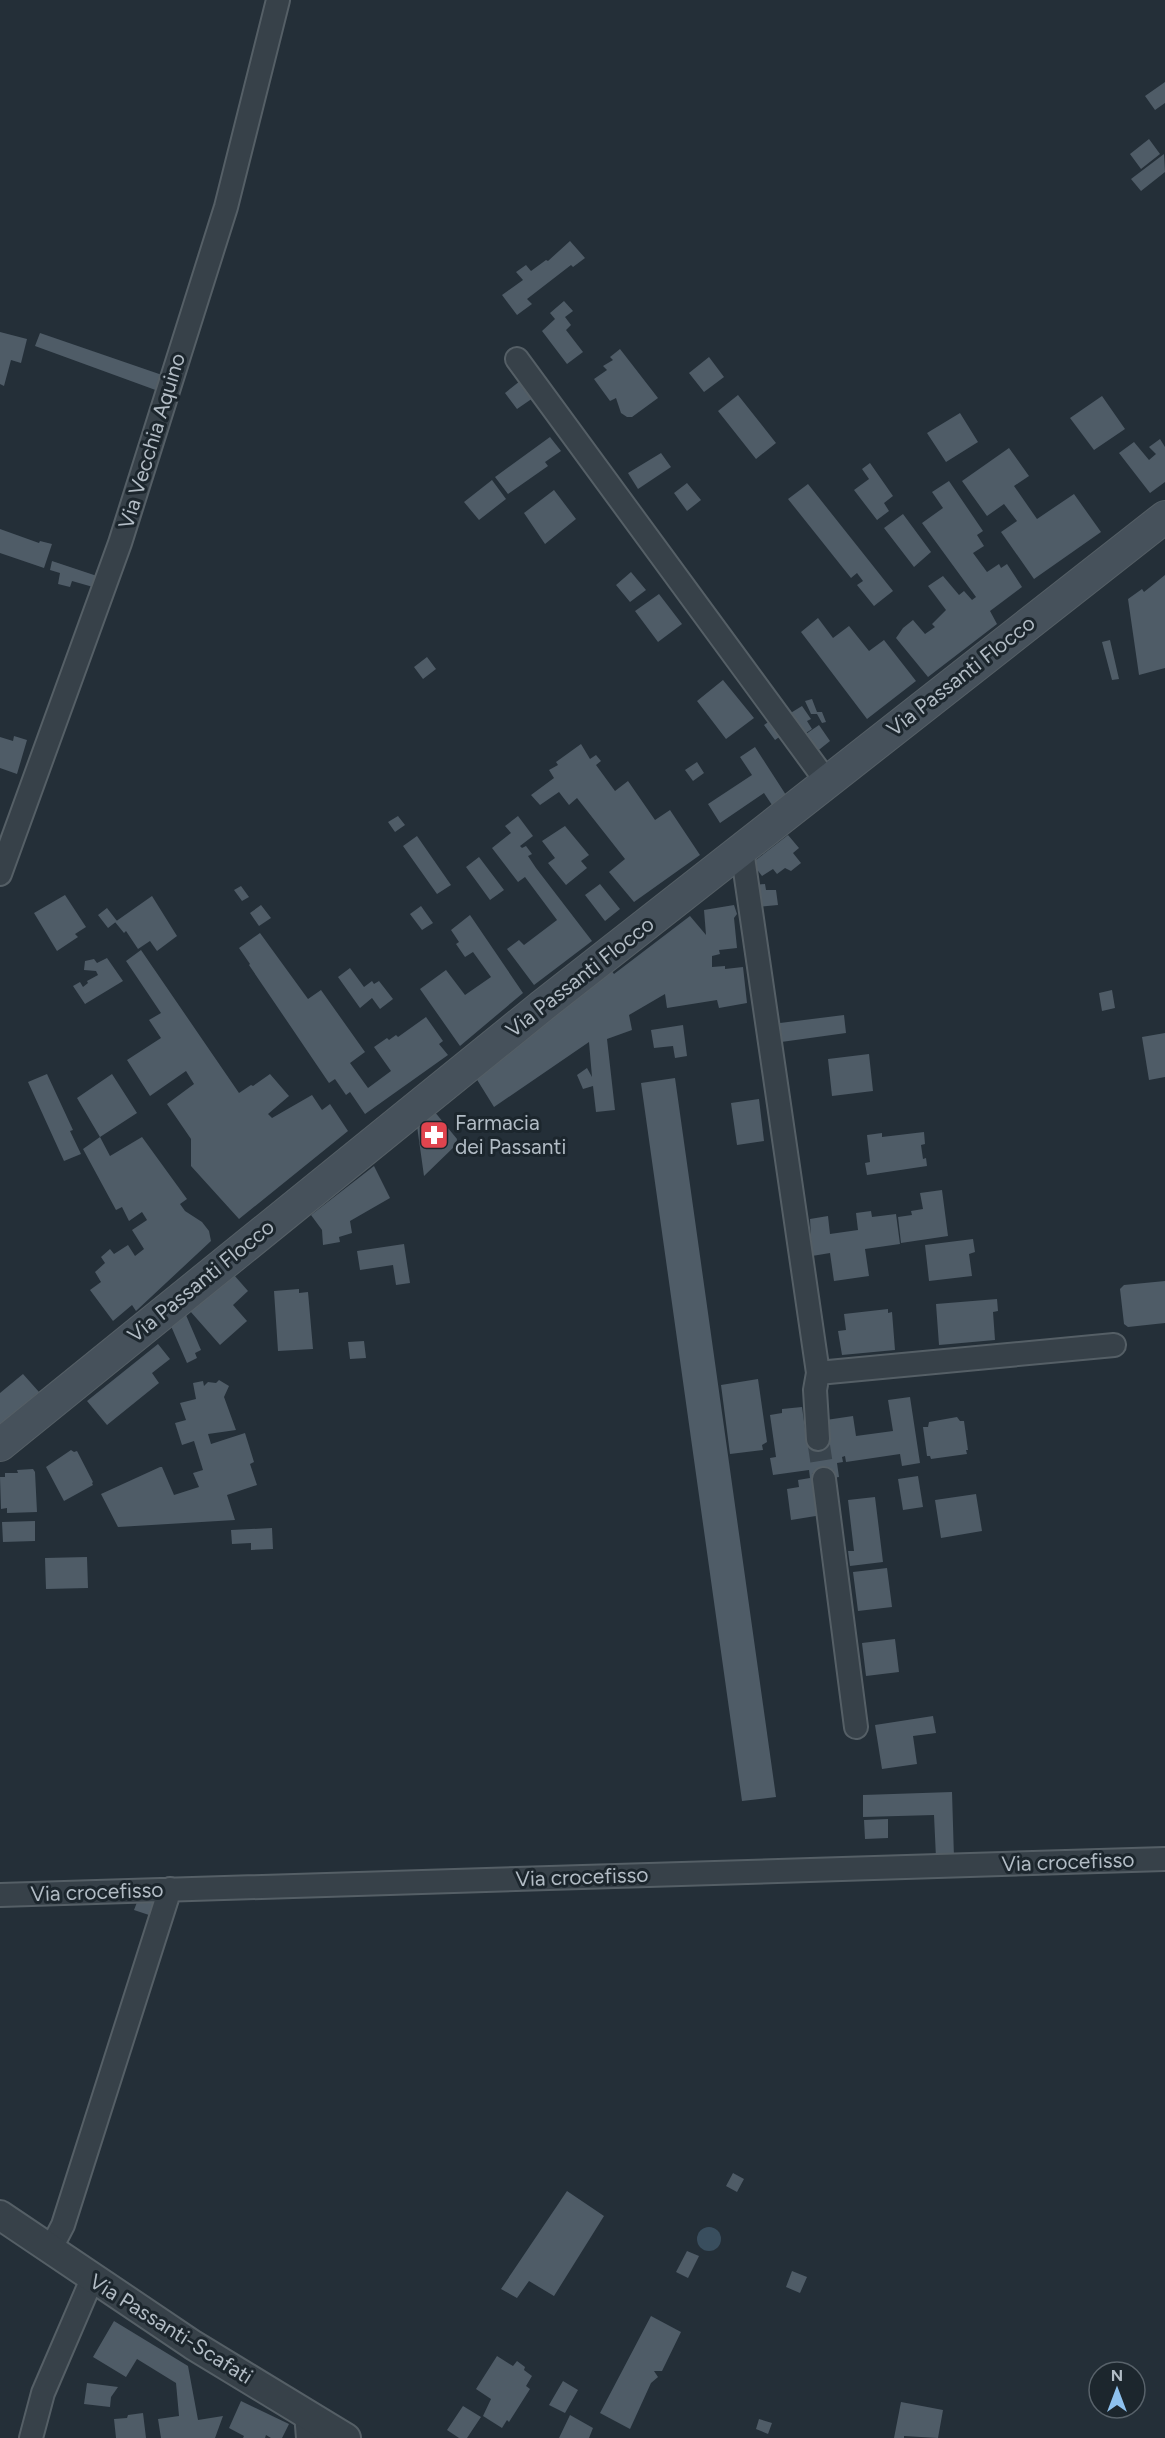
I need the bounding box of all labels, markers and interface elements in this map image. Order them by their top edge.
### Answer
street label: Via Vecchia Aquino [113,350,190,532]
street label: Via Passanti Flocco [882,610,1040,741]
street label: Via Passanti Flocco [501,911,659,1042]
place label: Farmacia dei Passanti [455,1110,566,1159]
pharmacy icon: Farmacia dei Passanti [418,1119,450,1151]
street label: Via Passanti Flocco [122,1214,279,1347]
street label: Via crocefisso [1001,1847,1135,1876]
street label: Via crocefisso [515,1862,649,1891]
street label: Via crocefisso [30,1877,164,1906]
street label: Via Passanti-Scafati [85,2268,257,2389]
north arrow [1087,2360,1147,2420]
text: N [1111,2366,1123,2385]

